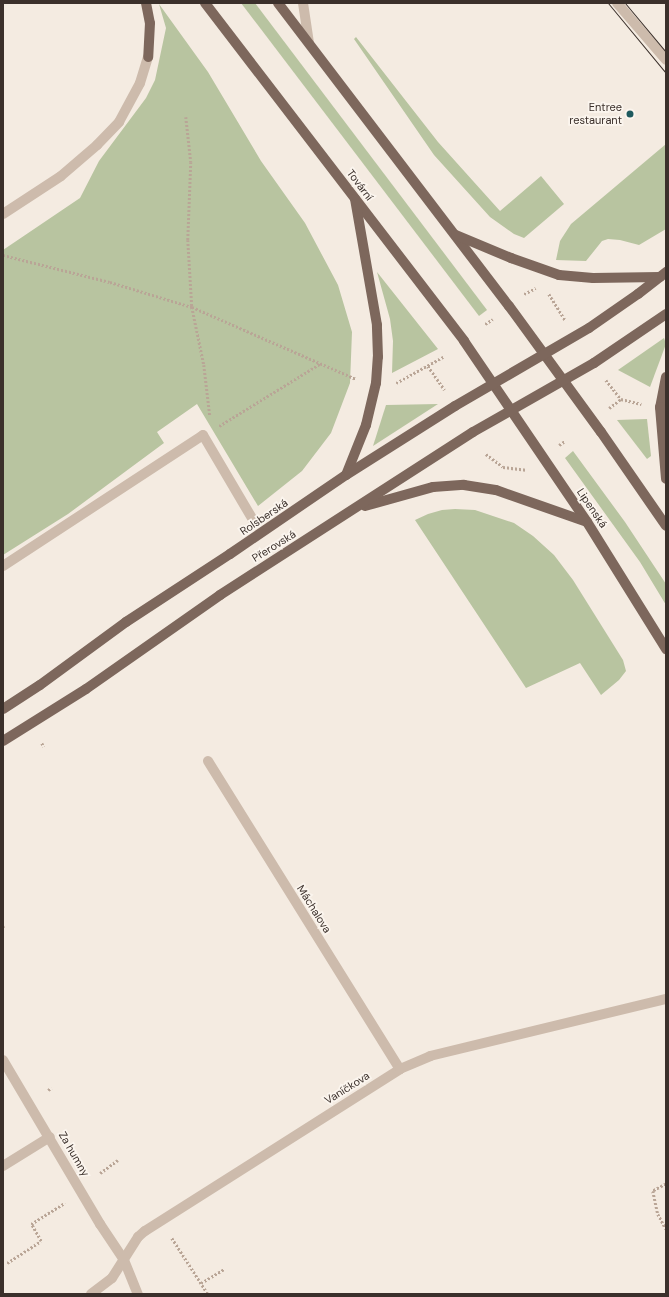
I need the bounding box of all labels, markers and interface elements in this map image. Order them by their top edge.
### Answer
place label: Entree restaurant [569,101,622,127]
marker: Entree restaurant [625,109,635,119]
street label: Tovární [344,167,376,203]
street label: Lipenská [574,486,610,530]
street label: Rolsberská [238,496,290,538]
street label: Přerovská [250,527,298,565]
street label: Máchalova [294,883,334,935]
street label: Vaníčkova [322,1069,372,1107]
street label: Za humny [56,1129,92,1179]

